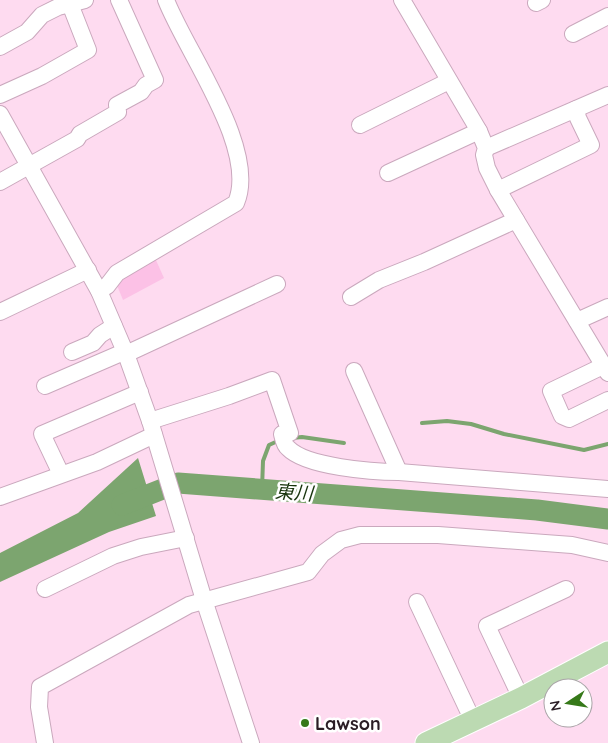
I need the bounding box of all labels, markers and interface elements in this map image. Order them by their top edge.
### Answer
water label: 東川 [274,479,316,505]
north arrow [543,678,593,728]
text: N [545,699,565,713]
place label: Lawson [315,712,381,735]
marker: Lawson [299,717,311,729]

